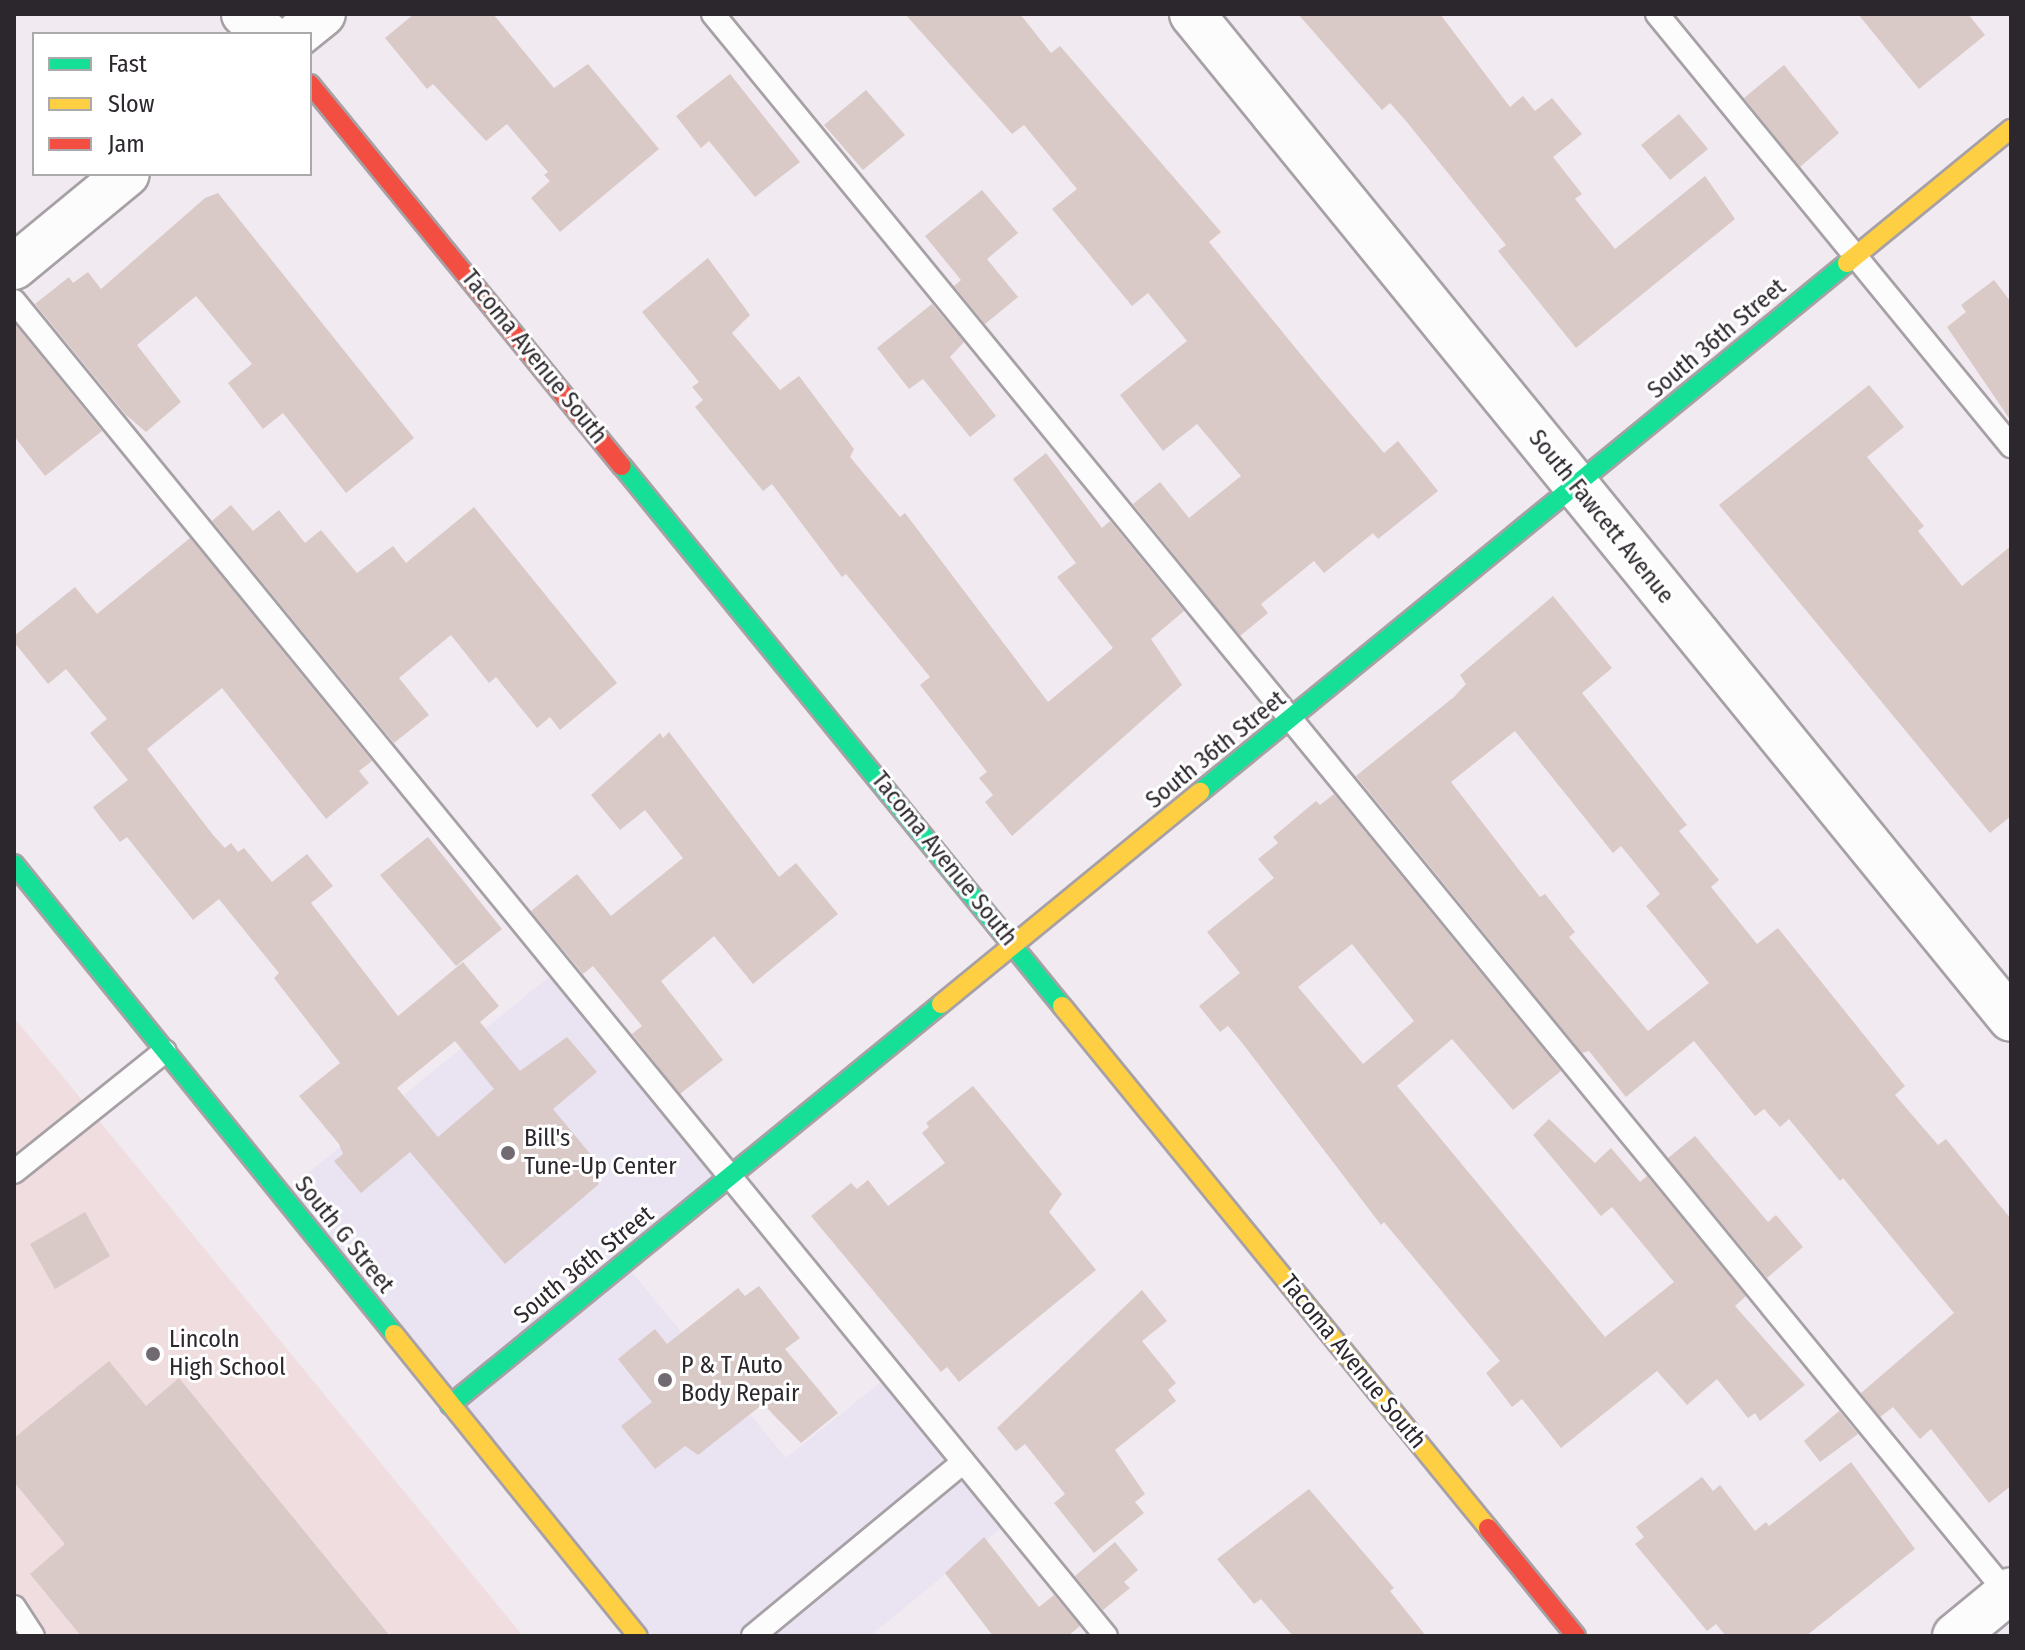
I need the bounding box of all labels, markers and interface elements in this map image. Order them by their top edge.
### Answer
legend [32,32,312,176]
text: Fast [108,50,147,78]
text: Slow [108,90,154,118]
text: Jam [108,130,145,158]
street label: Tacoma Avenue South [455,264,613,450]
street label: South 36th Street [1642,273,1792,405]
street label: South Fawcett Avenue [1522,424,1680,610]
street label: South 36th Street [1140,685,1292,815]
street label: Tacoma Avenue South [865,766,1023,952]
place label: Bill's Tune-Up Center [524,1125,677,1181]
marker: Bill's Tune-Up Center [499,1144,517,1162]
street label: South G Street [288,1171,400,1299]
street label: South 36th Street [508,1200,660,1330]
street label: Tacoma Avenue South [1274,1269,1432,1455]
place label: Lincoln High School [169,1326,286,1382]
marker: Lincoln High School [144,1345,162,1363]
place label: P & T Auto Body Repair [681,1352,799,1408]
marker: P & T Auto Body Repair [656,1371,674,1389]

